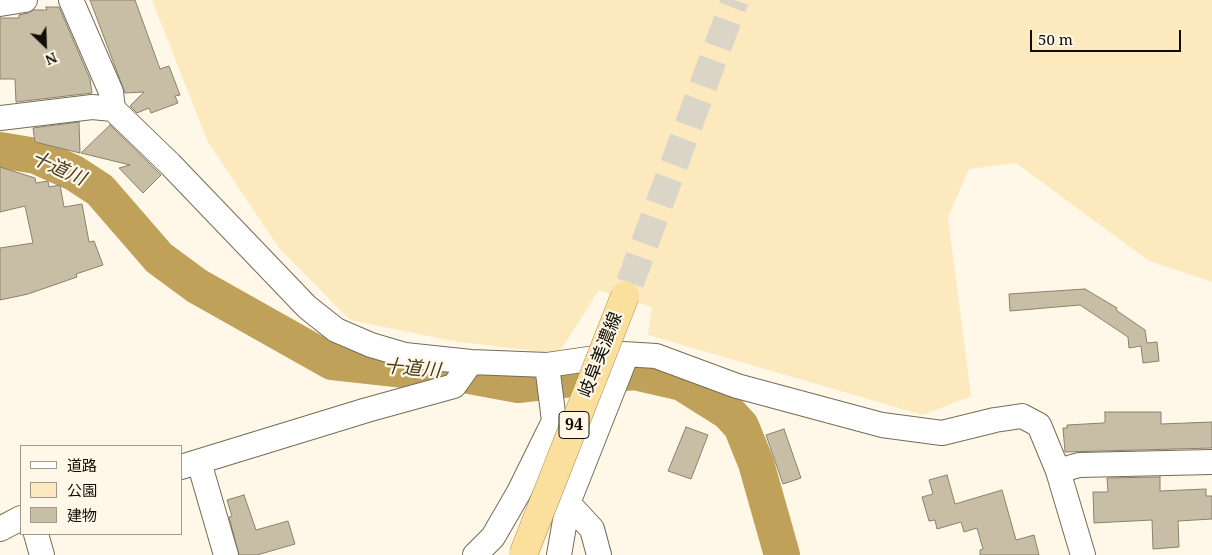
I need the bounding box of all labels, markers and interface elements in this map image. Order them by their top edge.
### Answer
north arrow [20,20,70,70]
scale bar [1032,20,1183,52]
text: 50 m [1038,29,1073,49]
text: N [42,48,60,70]
water label: 十道川 [27,147,89,191]
street label: 岐阜美濃線 [575,309,627,401]
water label: 十道川 [383,355,441,383]
road number: 94 [559,412,589,438]
legend [20,445,182,535]
text: 道路 [67,455,97,475]
text: 公園 [67,480,97,500]
text: 建物 [67,505,97,525]

